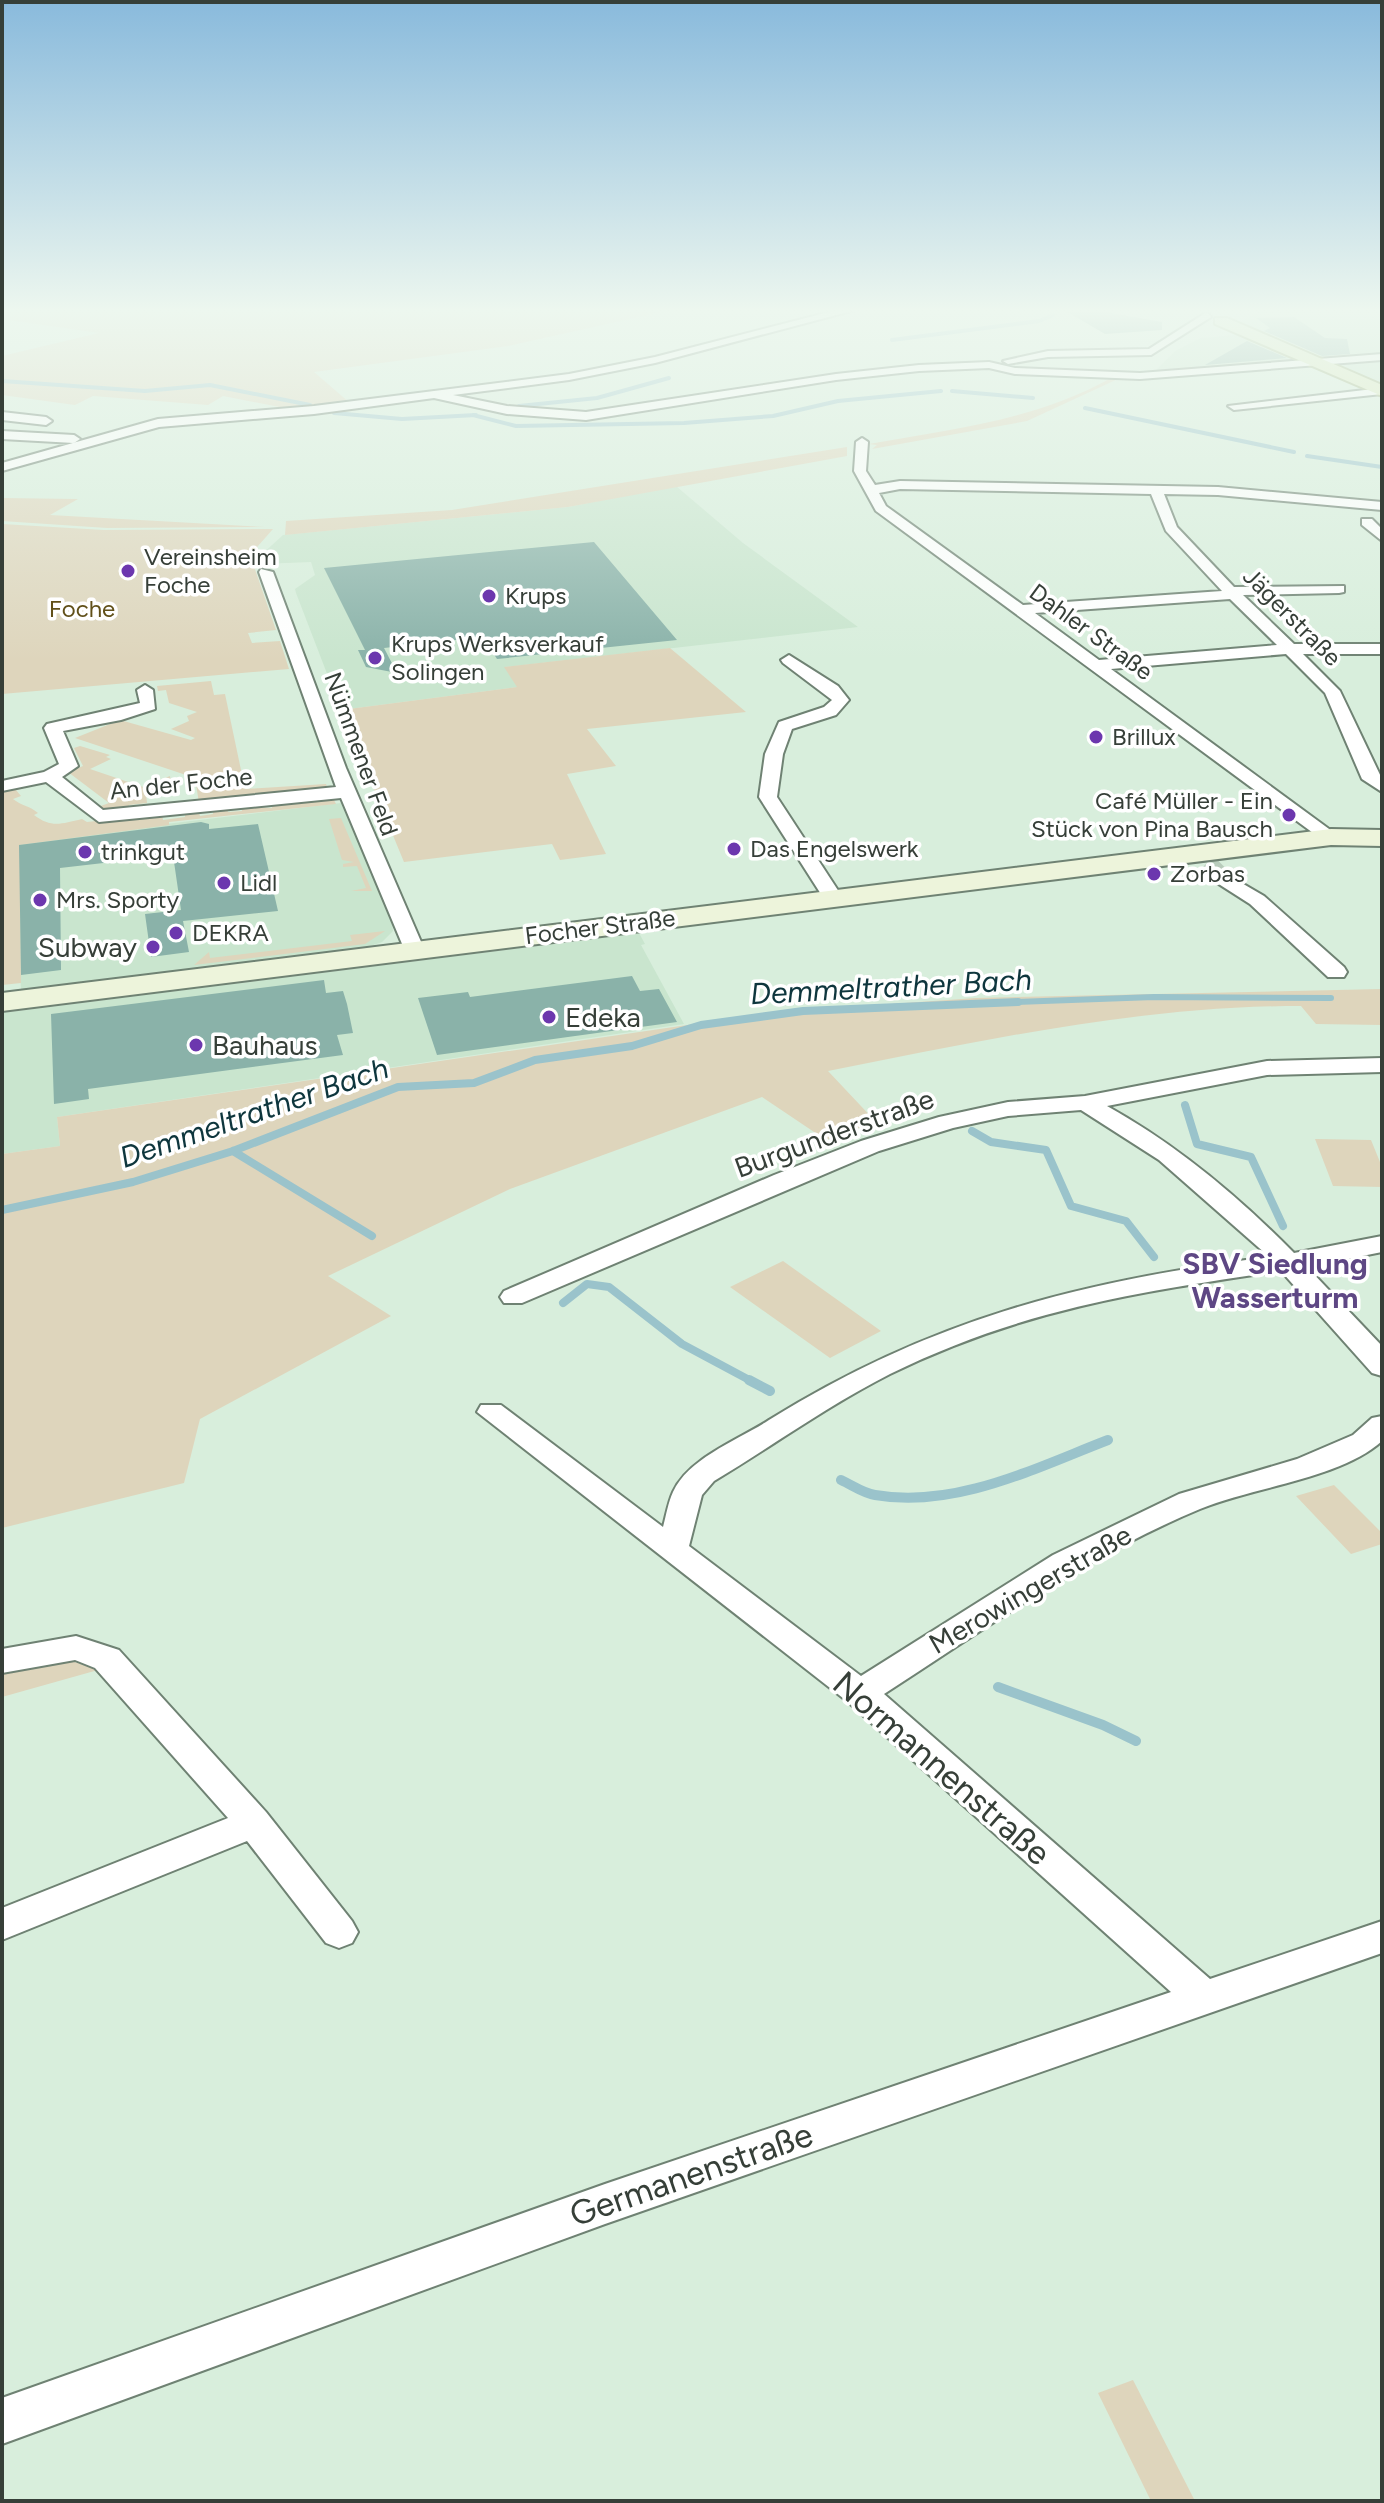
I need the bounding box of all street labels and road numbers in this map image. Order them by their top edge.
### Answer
street label: Jägerstraße [1237,561,1348,672]
street label: Dahler Straße [1024,577,1159,686]
street label: Nümmener Feld [318,668,404,840]
street label: An der Foche [108,762,254,805]
street label: Focher Straße [523,903,677,950]
street label: Burgunderstraße [730,1081,938,1185]
street label: Merowingerstraße [923,1517,1137,1661]
street label: Normannenstraße [825,1663,1059,1874]
street label: Germanenstraße [564,2114,818,2235]

